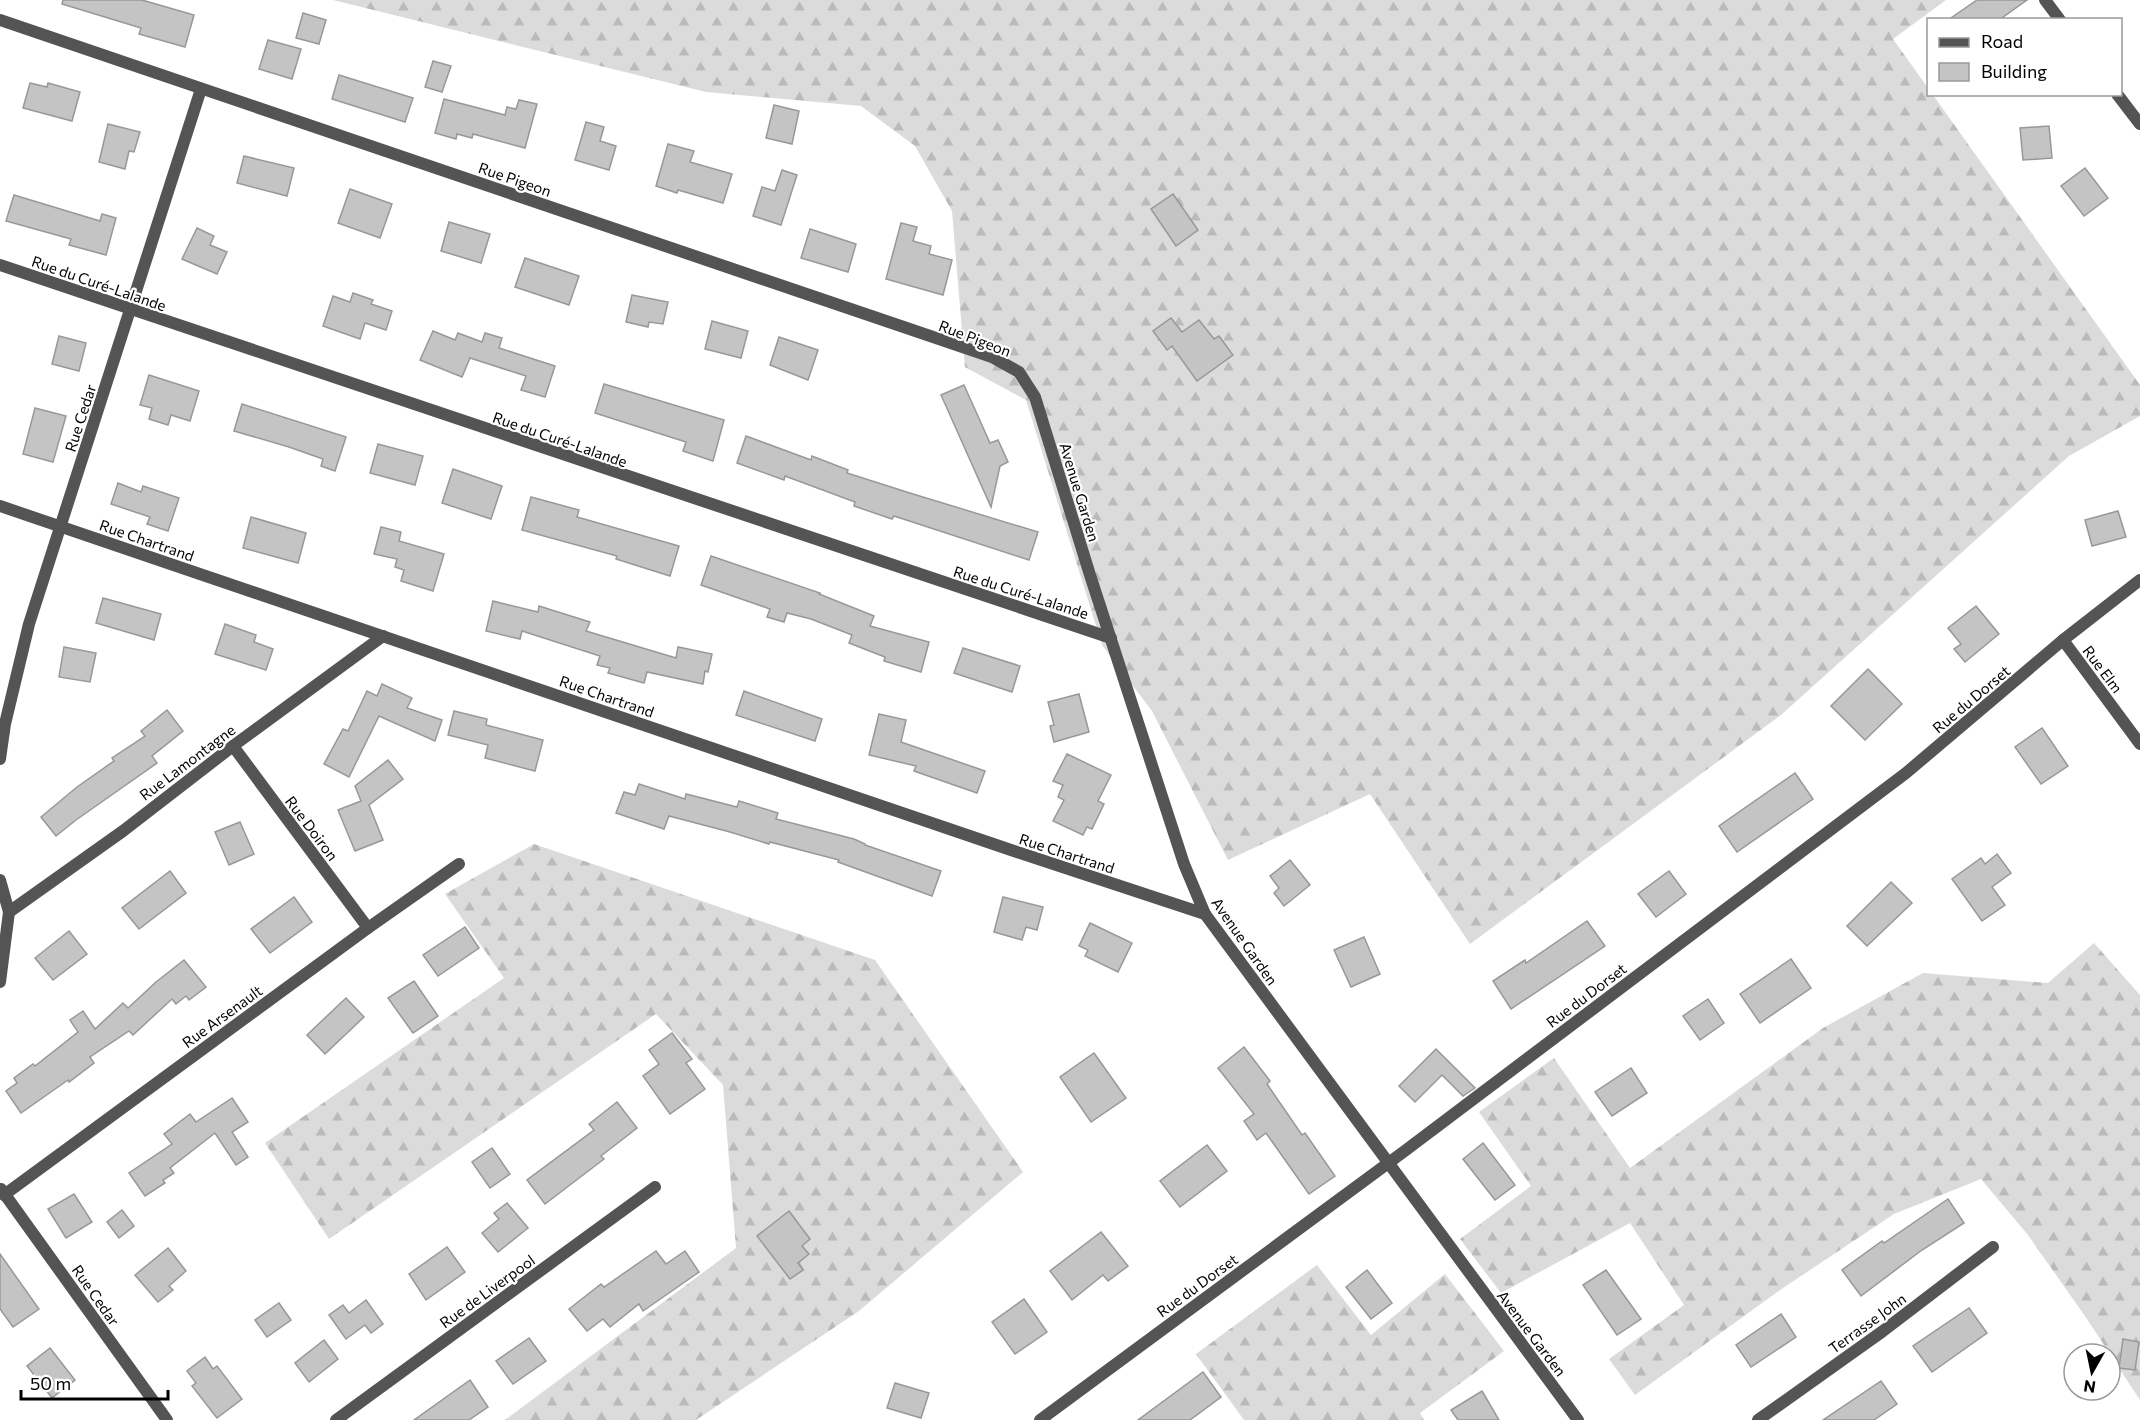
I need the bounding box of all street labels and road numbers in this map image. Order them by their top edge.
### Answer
street label: Rue Pigeon [476,158,554,200]
street label: Rue du Curé-Lalande [29,252,169,314]
street label: Rue Pigeon [936,316,1014,360]
street label: Rue Cedar [61,382,99,454]
street label: Rue du Curé-Lalande [490,408,630,470]
street label: Avenue Garden [1056,440,1104,544]
street label: Rue Chartrand [97,515,197,565]
street label: Rue du Curé-Lalande [951,562,1091,622]
street label: Rue Elm [2079,642,2127,696]
street label: Rue du Dorset [1929,661,2013,737]
street label: Rue Chartrand [557,671,657,721]
street label: Rue Lamontagne [136,720,238,804]
street label: Rue Doiron [282,792,342,864]
street label: Rue Chartrand [1017,829,1117,877]
street label: Avenue Garden [1208,894,1282,988]
street label: Rue du Dorset [1542,959,1630,1031]
street label: Rue Arsenault [178,981,266,1051]
street label: Rue du Dorset [1153,1250,1241,1320]
street label: Rue de Liverpool [436,1251,538,1331]
street label: Rue Cedar [69,1261,123,1329]
street label: Avenue Garden [1494,1287,1570,1379]
street label: Terrasse John [1825,1289,1909,1357]

